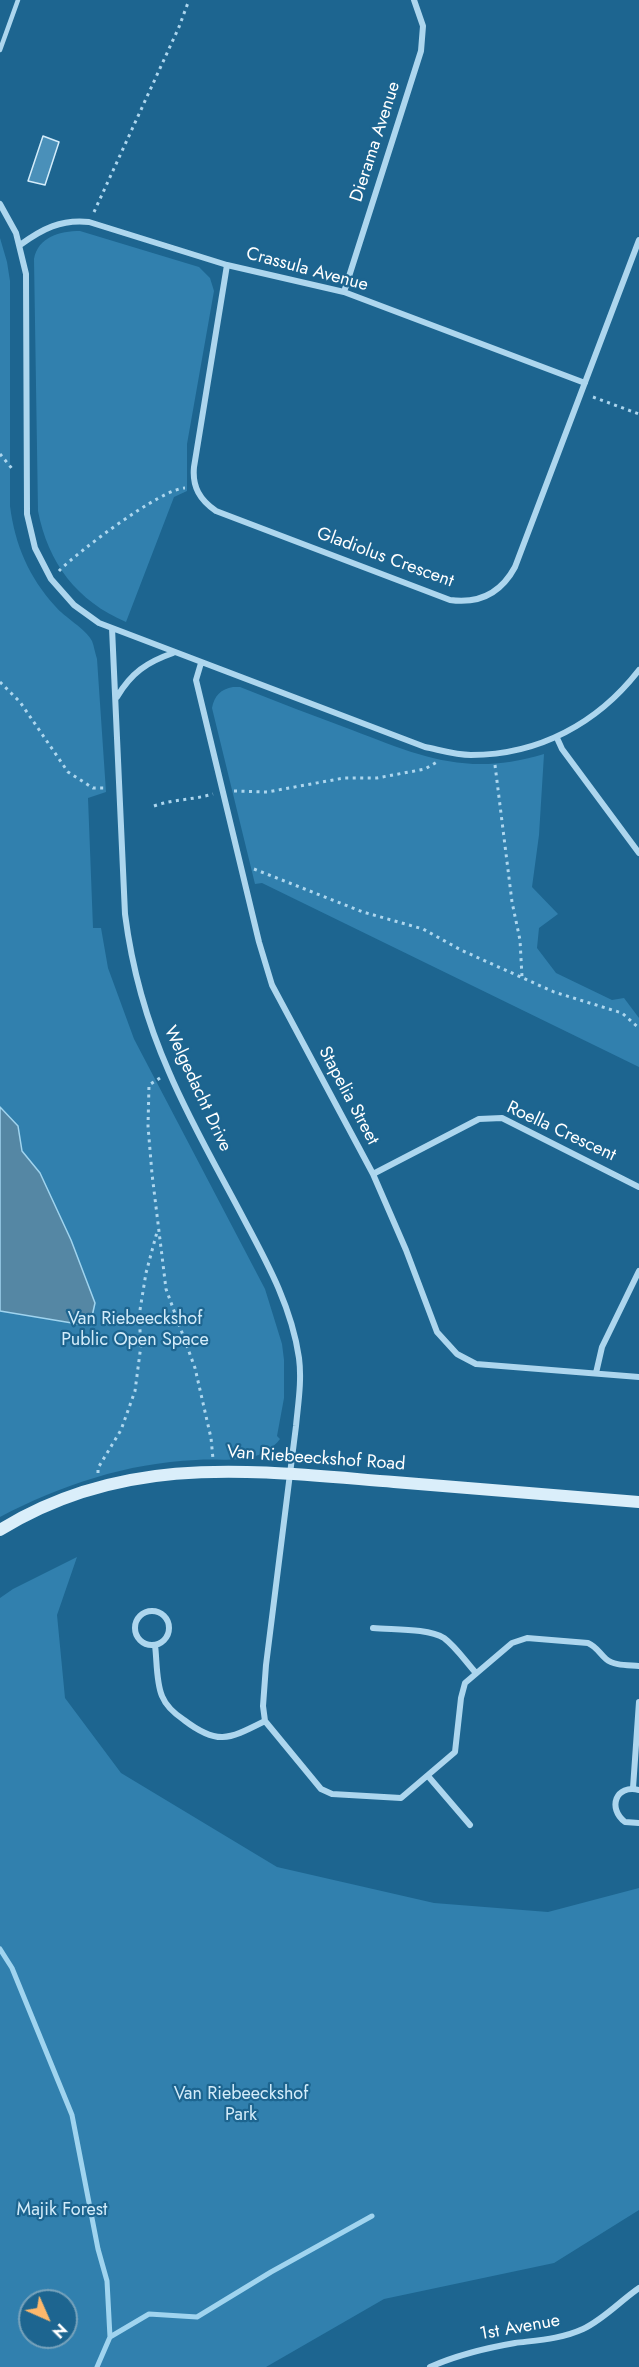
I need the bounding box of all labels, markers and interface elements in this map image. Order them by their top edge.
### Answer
street label: Dierama Avenue [346,79,406,205]
street label: Crassula Avenue [244,243,370,297]
street label: Gladiolus Crescent [314,523,456,593]
street label: Welgedacht Drive [158,1023,236,1155]
street label: Stapelia Street [313,1043,383,1149]
street label: Roella Crescent [503,1097,619,1167]
park label: Van Riebeeckshof Public Open Space [61,1309,209,1352]
street label: Van Riebeeckshof Road [226,1442,406,1476]
park label: Van Riebeeckshof Park [174,2084,308,2126]
park label: Majik Forest [17,2200,107,2222]
north arrow [18,2289,78,2349]
street label: 1st Avenue [478,2310,562,2346]
text: N [47,2318,72,2343]

